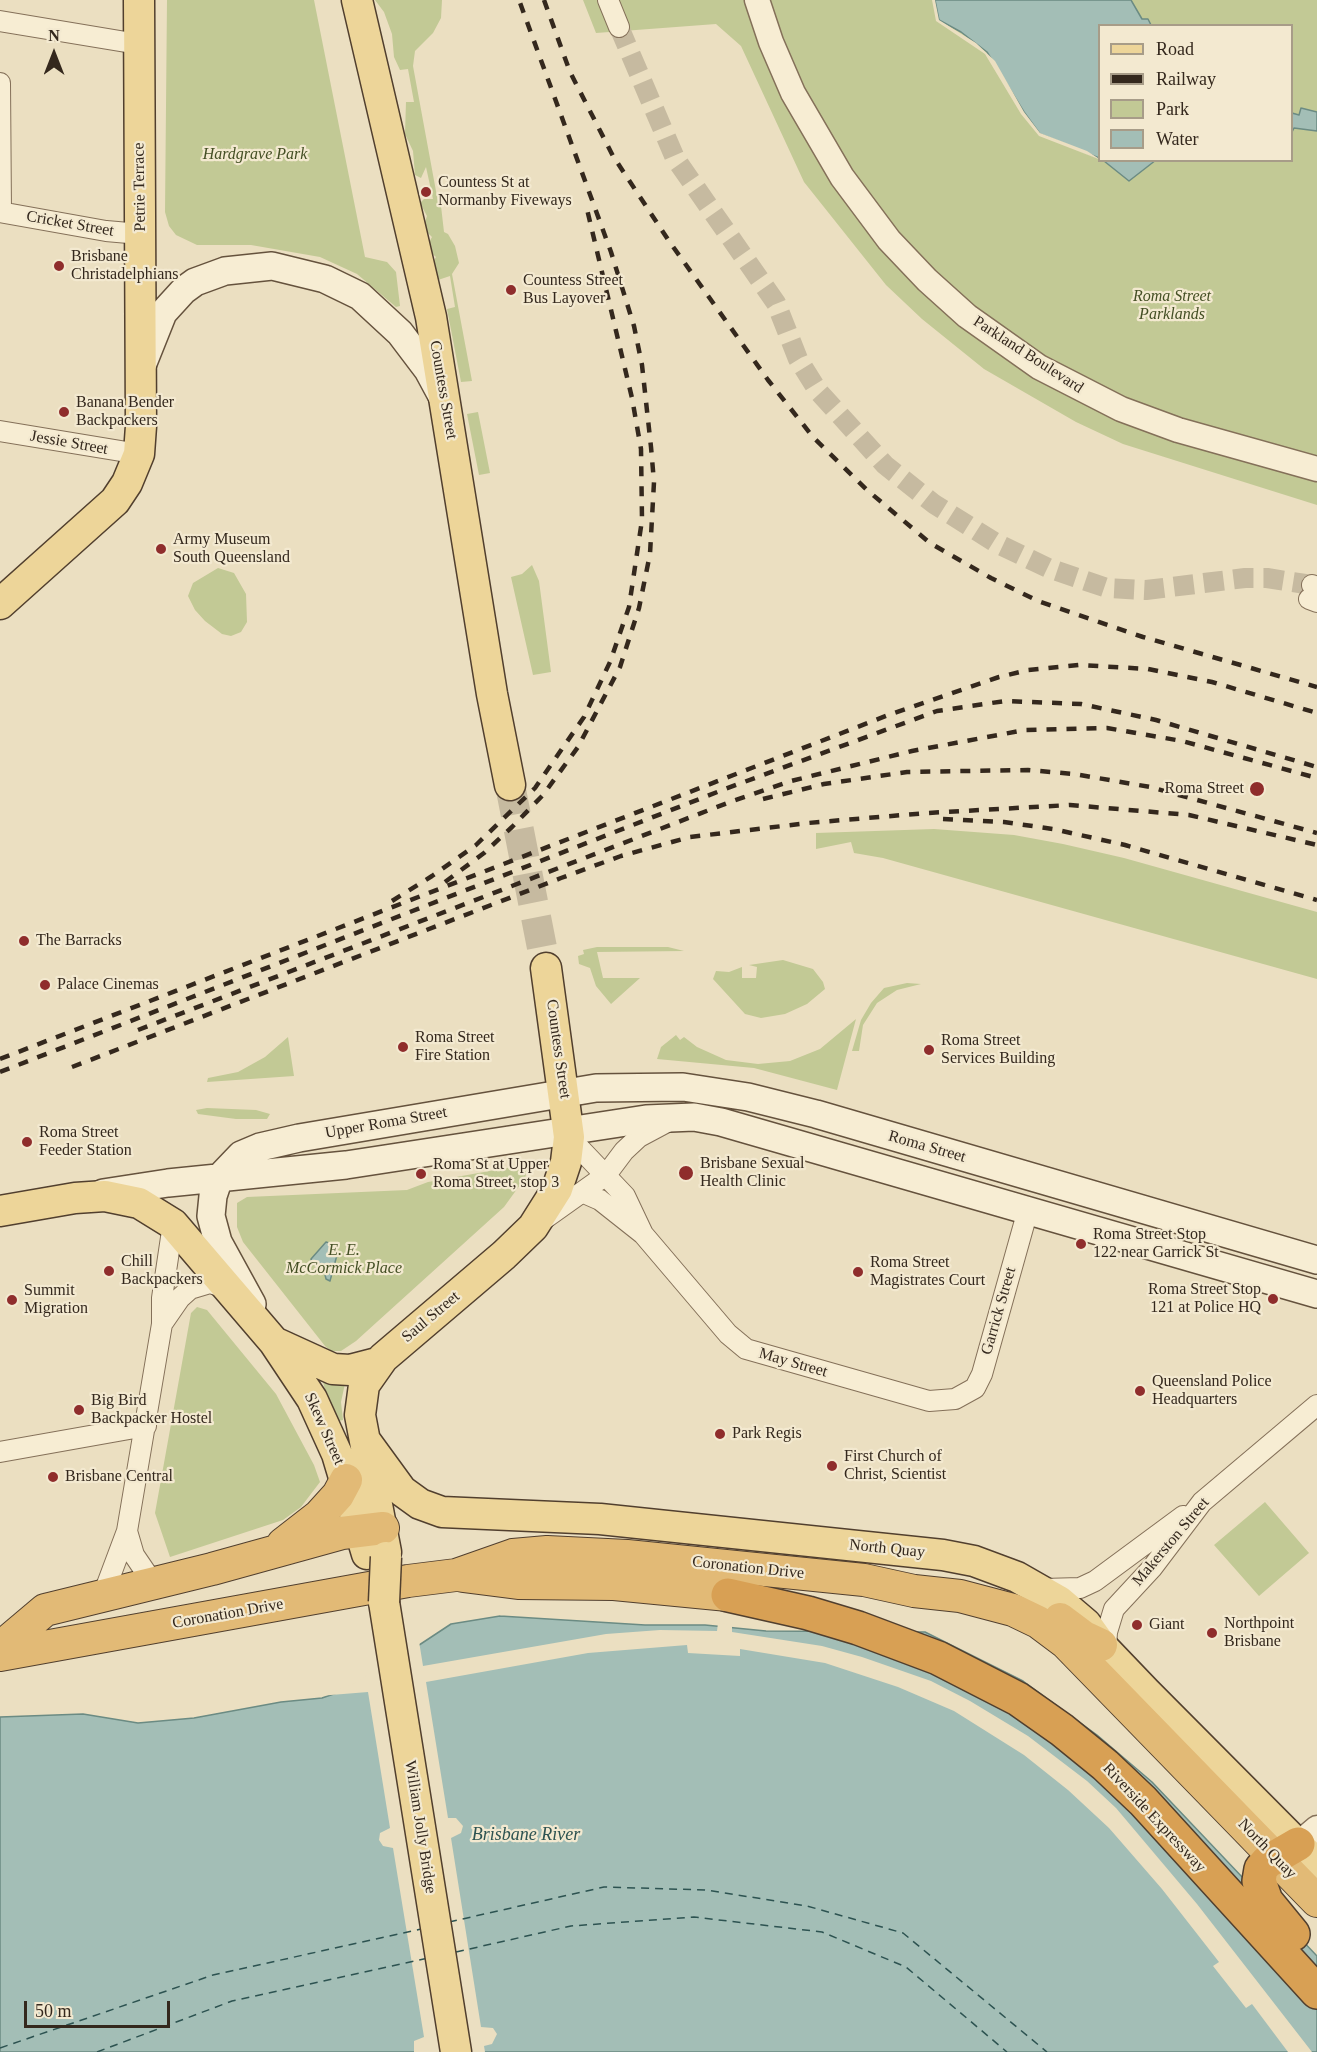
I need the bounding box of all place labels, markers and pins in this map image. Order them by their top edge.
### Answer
place label: Countess St at Normanby Fiveways [438,173,572,211]
marker: Countess St at Normanby Fiveways [419,185,433,199]
place label: Brisbane Christadelphians [71,247,179,285]
marker: Brisbane Christadelphians [52,259,66,273]
place label: Countess Street Bus Layover [523,271,623,309]
marker: Countess Street Bus Layover [504,283,518,297]
place label: Banana Bender Backpackers [76,393,174,431]
marker: Banana Bender Backpackers [57,405,71,419]
place label: Army Museum South Queensland [173,530,290,568]
marker: Army Museum South Queensland [154,542,168,556]
place label: Roma Street [1164,779,1244,799]
marker: Roma Street [1248,780,1266,798]
place label: The Barracks [36,931,122,951]
marker: The Barracks [17,934,31,948]
place label: Palace Cinemas [57,975,159,995]
marker: Palace Cinemas [38,978,52,992]
place label: Roma Street Fire Station [415,1028,495,1066]
place label: Roma Street Services Building [941,1031,1055,1069]
marker: Roma Street Fire Station [396,1040,410,1054]
marker: Roma Street Services Building [922,1043,936,1057]
place label: Roma Street Feeder Station [39,1123,132,1161]
marker: Roma Street Feeder Station [20,1135,34,1149]
place label: Brisbane Sexual Health Clinic [700,1154,804,1192]
place label: Roma St at Upper Roma Street, stop 3 [433,1155,559,1193]
marker: Brisbane Sexual Health Clinic [677,1164,695,1182]
marker: Roma St at Upper Roma Street, stop 3 [414,1167,428,1181]
place label: Roma Street Stop 122 near Garrick St [1093,1225,1219,1263]
marker: Roma Street Stop 122 near Garrick St [1074,1237,1088,1251]
place label: Chill Backpackers [121,1252,203,1290]
place label: Roma Street Magistrates Court [870,1253,985,1291]
marker: Chill Backpackers [102,1264,116,1278]
marker: Roma Street Magistrates Court [851,1265,865,1279]
place label: Roma Street Stop 121 at Police HQ [1148,1280,1261,1318]
place label: Summit Migration [24,1281,88,1319]
marker: Roma Street Stop 121 at Police HQ [1266,1292,1280,1306]
marker: Summit Migration [5,1293,19,1307]
place label: Queensland Police Headquarters [1152,1372,1272,1410]
marker: Queensland Police Headquarters [1133,1384,1147,1398]
place label: Big Bird Backpacker Hostel [91,1391,212,1429]
marker: Big Bird Backpacker Hostel [72,1403,86,1417]
place label: Park Regis [732,1424,802,1444]
marker: Park Regis [713,1427,727,1441]
place label: First Church of Christ, Scientist [844,1447,946,1485]
marker: First Church of Christ, Scientist [825,1459,839,1473]
place label: Brisbane Central [65,1467,173,1487]
marker: Brisbane Central [46,1470,60,1484]
place label: Northpoint Brisbane [1224,1614,1294,1652]
place label: Giant [1149,1615,1185,1635]
marker: Giant [1130,1618,1144,1632]
marker: Northpoint Brisbane [1205,1626,1219,1640]

